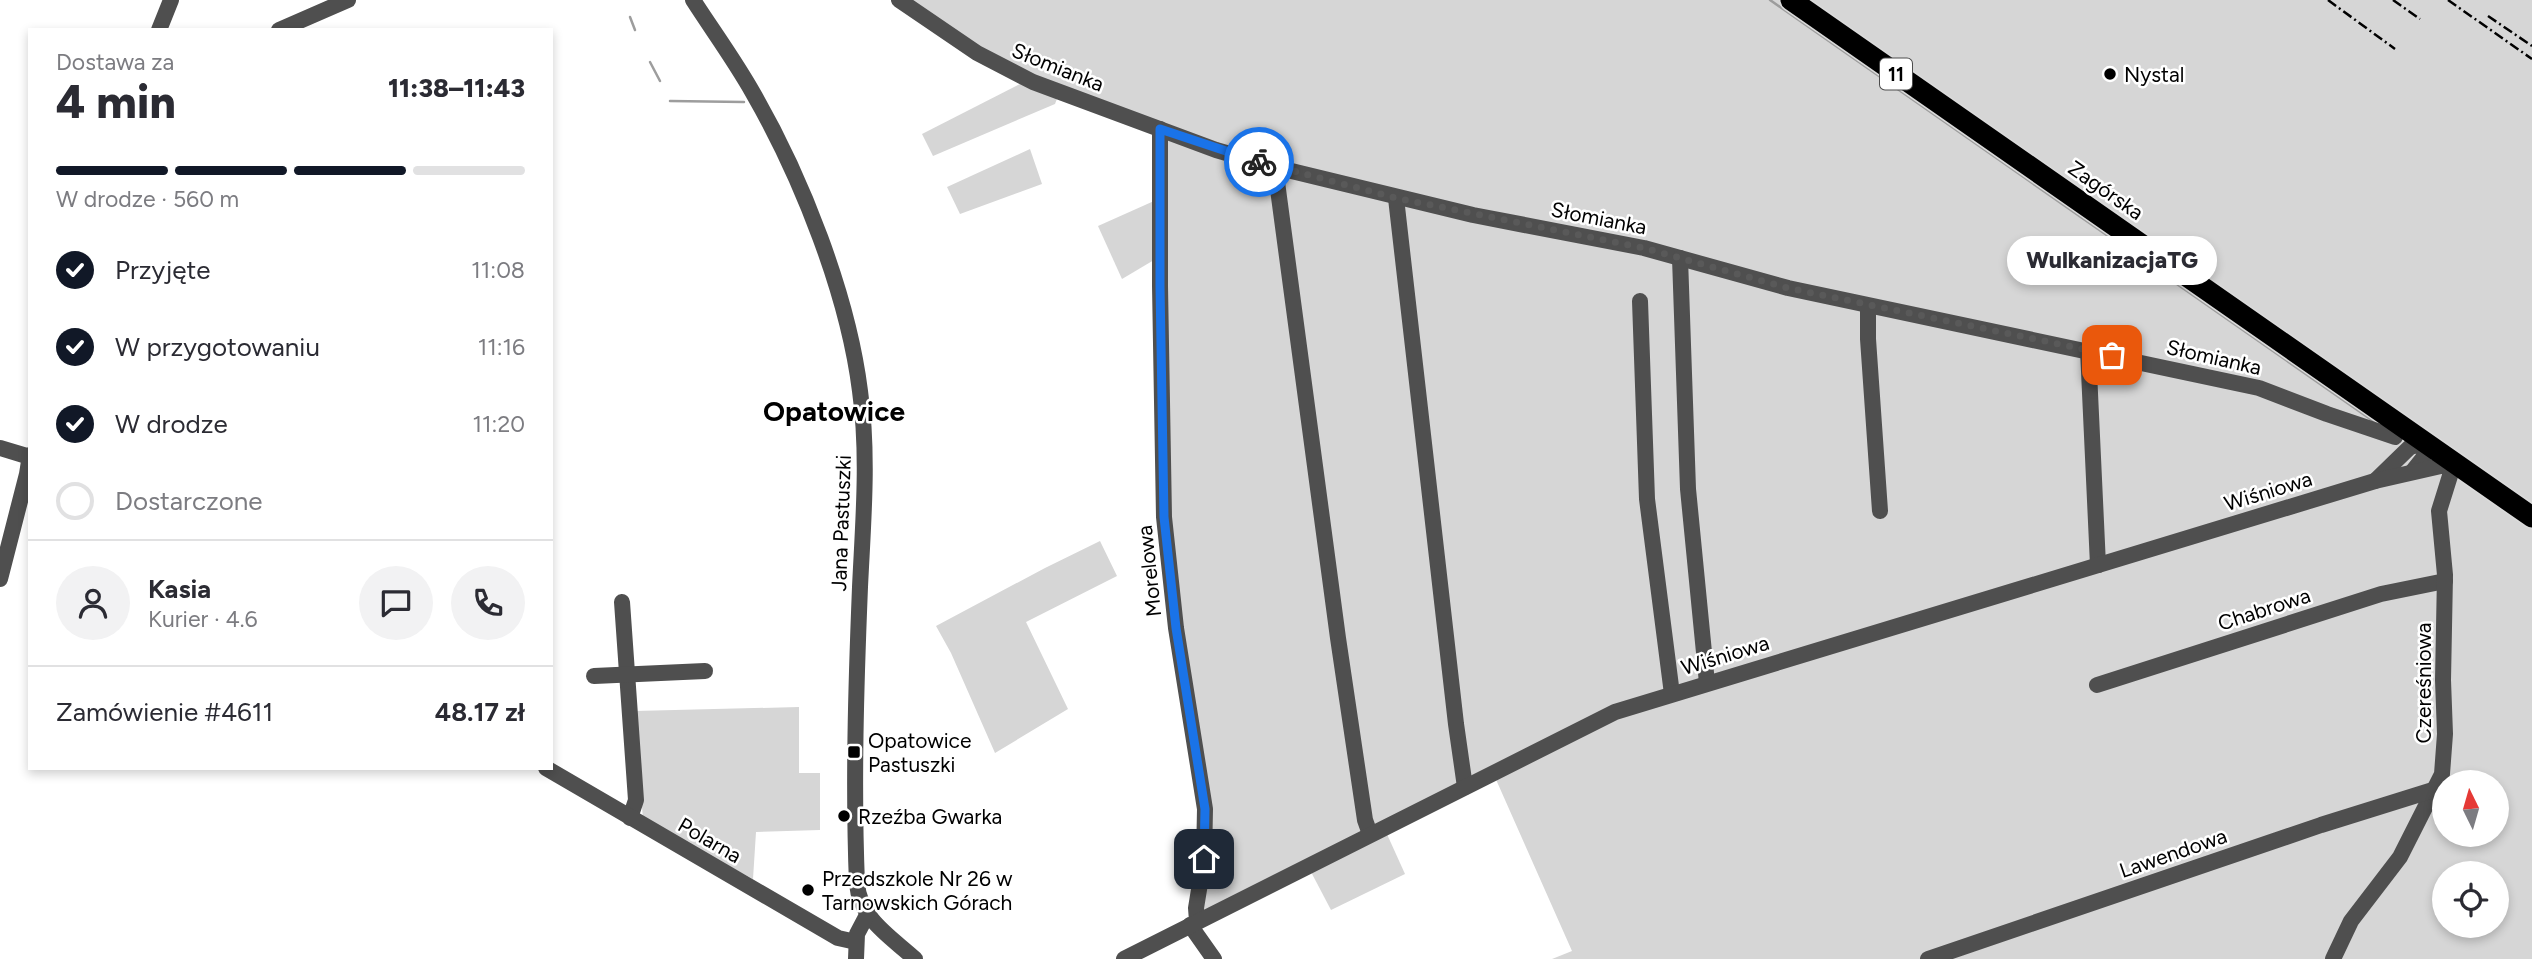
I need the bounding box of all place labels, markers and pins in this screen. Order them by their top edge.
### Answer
place label: Nystal [2124,62,2184,87]
marker: Nystal [2102,66,2118,82]
callout: WulkanizacjaTG [2007,236,2217,285]
pin [2082,325,2142,385]
place label: Opatowice Pastuszki [868,728,971,777]
marker: Opatowice Pastuszki [846,744,862,760]
place label: Rzeźba Gwarka [858,804,1002,829]
marker: Rzeźba Gwarka [836,808,852,824]
pin [1174,829,1234,889]
place label: Przedszkole Nr 26 w Tarnowskich Górach [822,866,1013,915]
marker: Przedszkole Nr 26 w Tarnowskich Górach [800,882,816,898]

